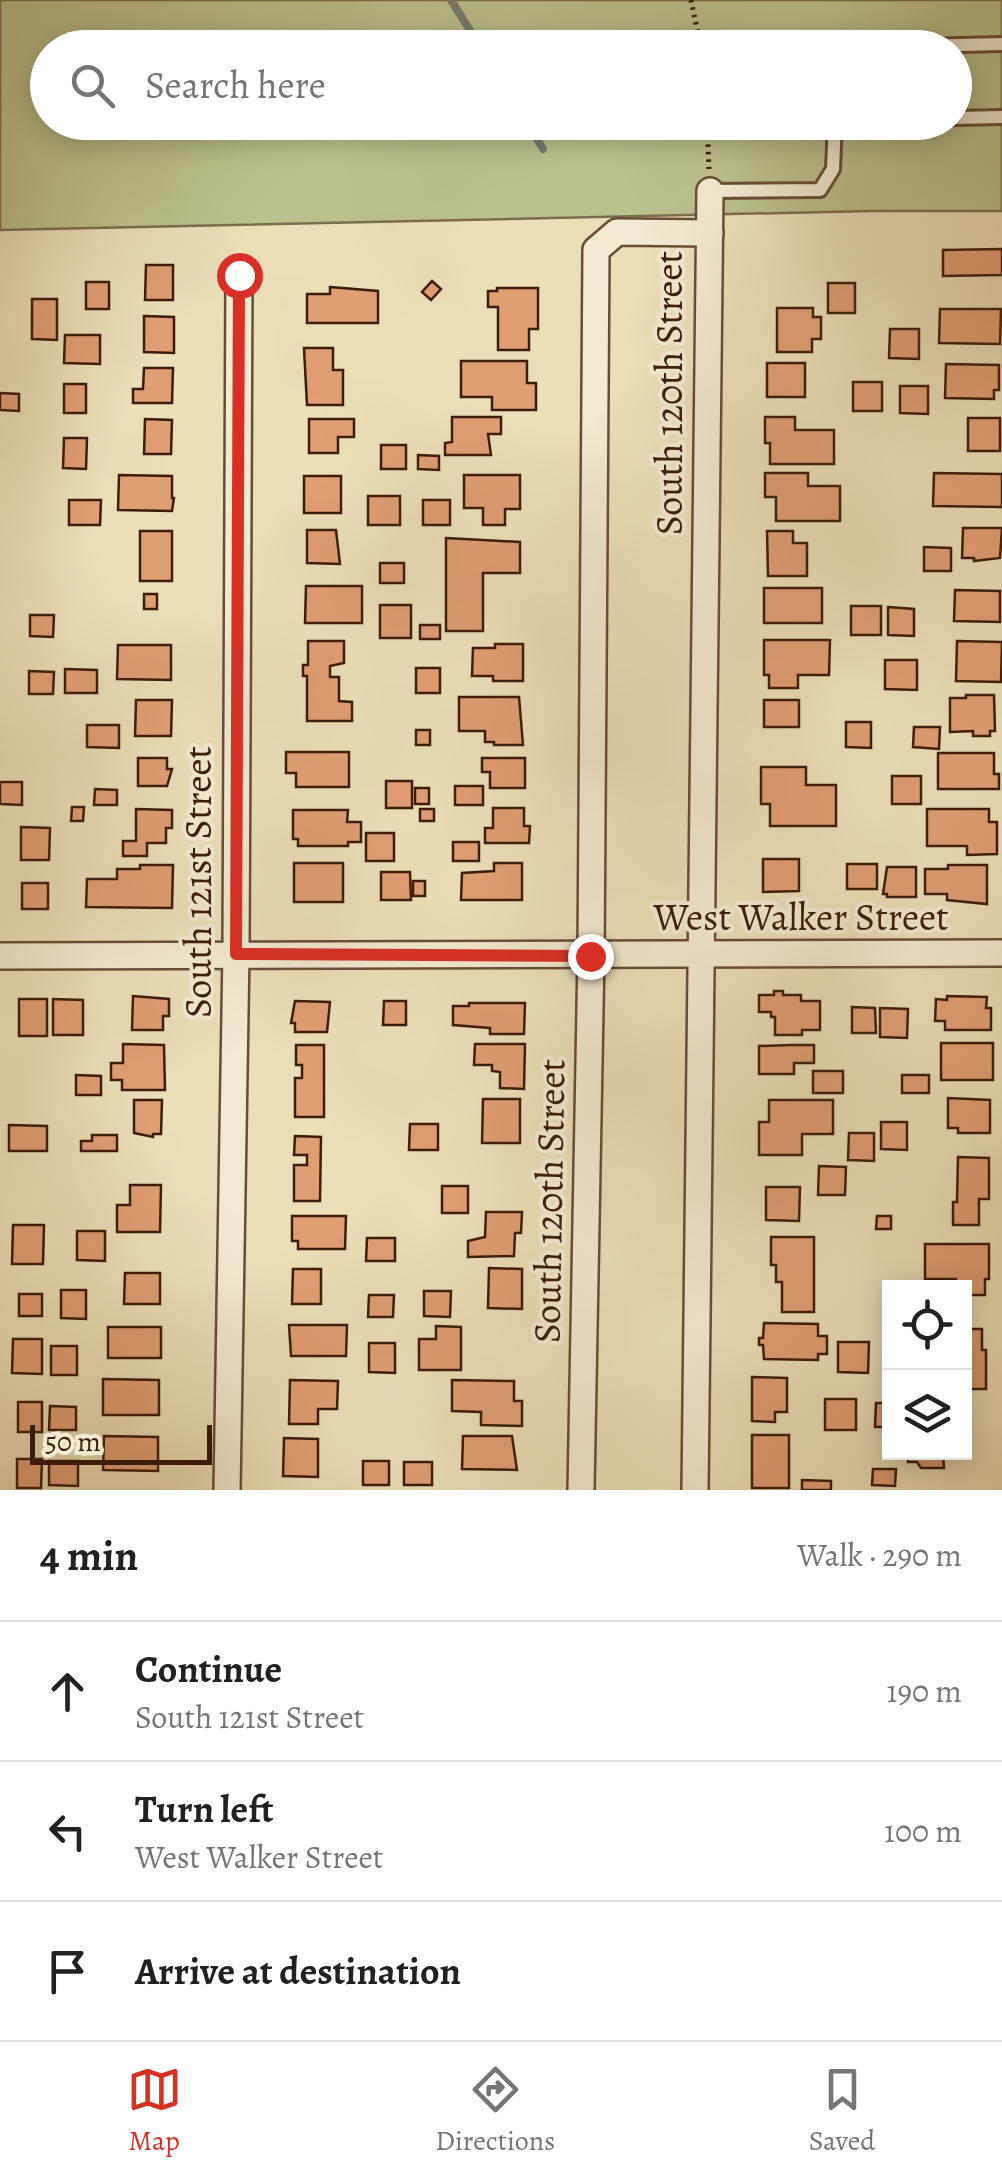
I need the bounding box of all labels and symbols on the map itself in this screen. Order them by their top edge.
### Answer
street label: South 120th Street [643,251,695,535]
route start [217,253,263,299]
street label: South 121st Street [172,746,224,1018]
street label: West Walker Street [653,891,948,943]
route end [568,934,614,980]
street label: South 120th Street [521,1058,577,1344]
scale bar [30,1420,212,1464]

